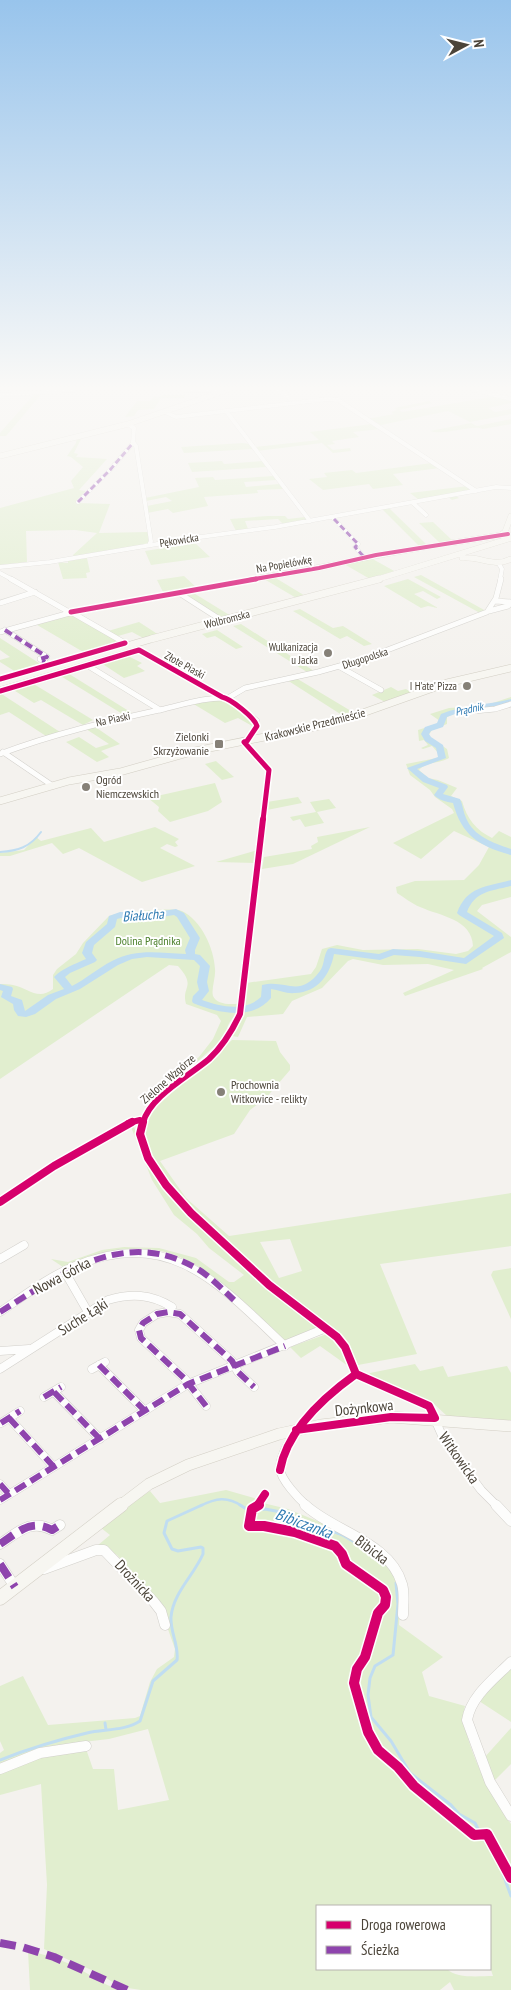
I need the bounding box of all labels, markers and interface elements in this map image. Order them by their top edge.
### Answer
north arrow [441,20,491,70]
text: N [470,39,488,48]
street label: Pękowicka [158,530,200,550]
street label: Na Popielówkę [255,552,313,576]
street label: Wolbromska [203,607,251,631]
place label: Wulkanizacja u Jacka [269,640,318,667]
street label: Długopolska [340,644,390,672]
marker: Wulkanizacja u Jacka [322,647,334,659]
street label: Złote Piaski [162,648,208,682]
place label: I H'ate' Pizza [410,679,457,693]
marker: I H'ate' Pizza [461,680,473,692]
water label: Prądnik [454,699,486,719]
street label: Krakowskie Przedmieście [263,705,367,744]
street label: Na Piaski [95,709,131,729]
place label: Zielonki Skrzyżowanie [153,729,209,758]
marker: Zielonki Skrzyżowanie [213,738,225,750]
place label: Ogród Niemczewskich [96,772,159,801]
marker: Ogród Niemczewskich [80,781,92,793]
water label: Białucha [122,904,166,925]
park label: Dolina Prądnika [115,933,181,948]
street label: Zielone Wzgórze [137,1051,198,1107]
place label: Prochownia Witkowice - relikty [231,1077,307,1106]
marker: Prochownia Witkowice - relikty [215,1086,227,1098]
street label: Nowa Górka [30,1253,94,1299]
street label: Suche Łąki [54,1294,111,1339]
street label: Dożynkowa [334,1395,394,1420]
street label: Witkowicka [435,1428,484,1487]
water label: Bibiczanka [273,1504,337,1543]
street label: Bibicka [352,1531,393,1568]
street label: Drożnicka [111,1556,160,1606]
legend [316,1905,491,1970]
text: Droga rowerowa [361,1915,446,1934]
text: Ścieżka [361,1940,399,1959]

